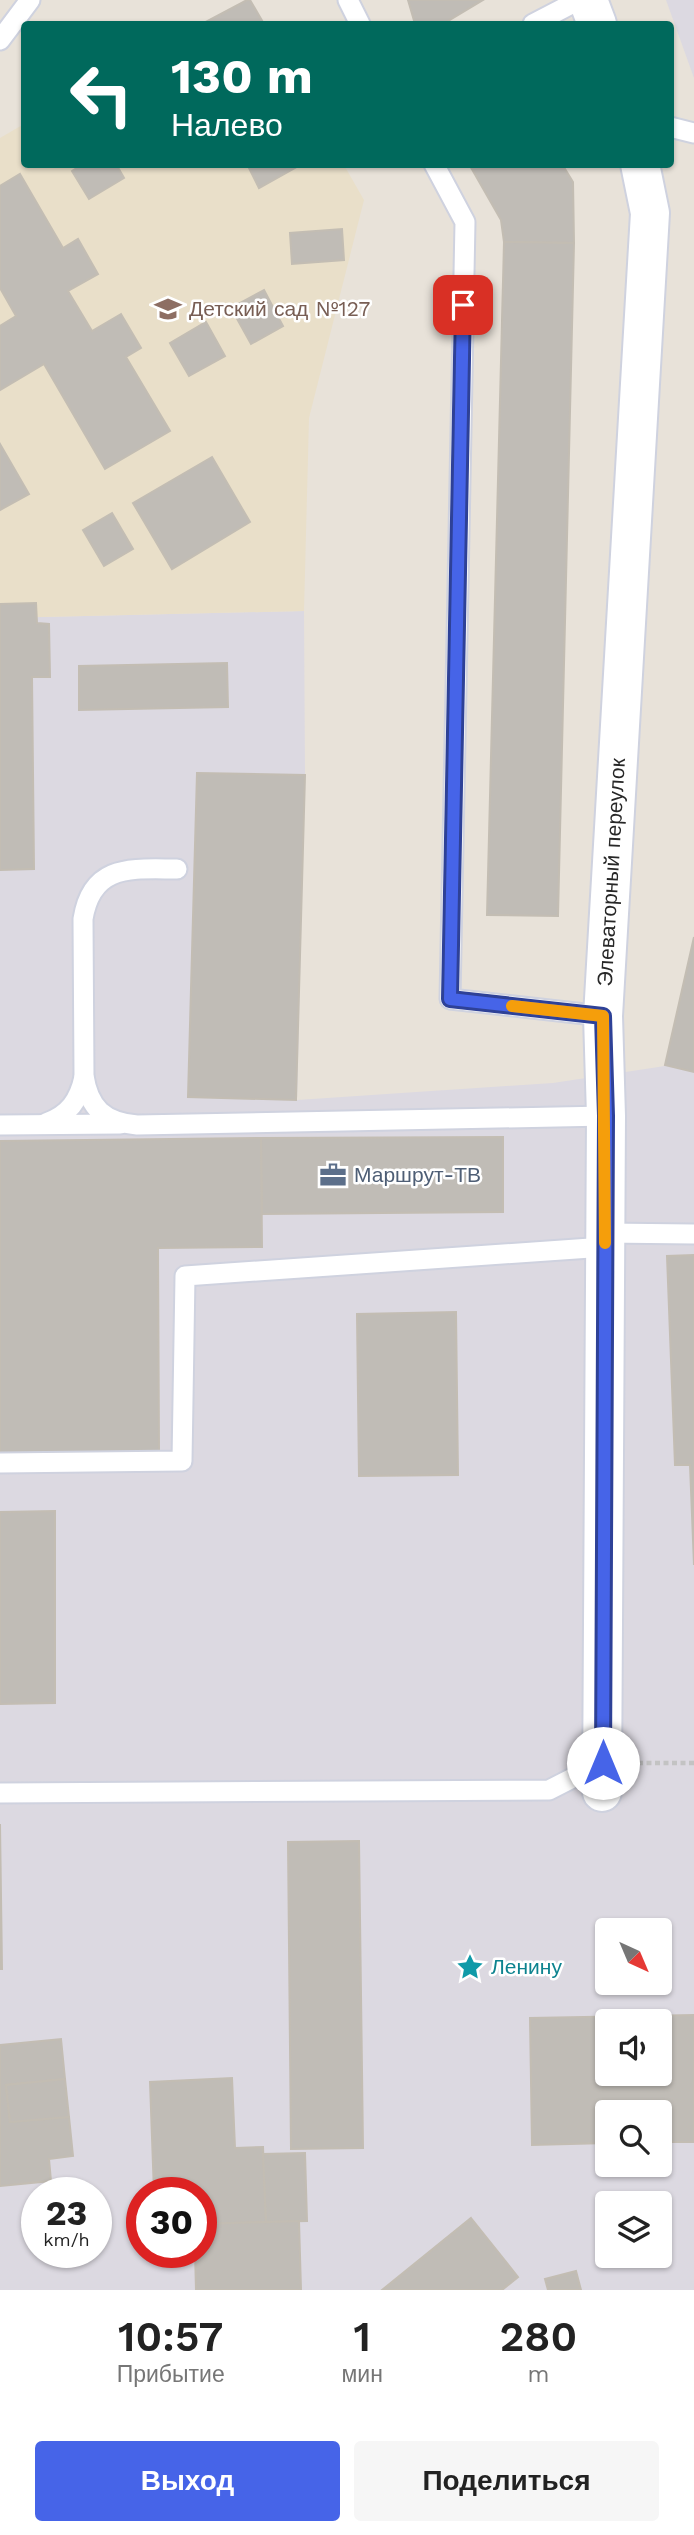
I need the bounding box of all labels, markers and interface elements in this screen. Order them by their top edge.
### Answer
text: 130 m [171,47,313,105]
icon: left [56,49,147,140]
text: Налево [171,106,283,144]
pin [433,275,493,335]
icon: arrive [444,286,482,324]
school or university icon: Детский сад №127 [153,294,183,324]
place label: Детский сад №127 [189,296,370,321]
street label: Элеваторный переулок [592,757,630,987]
office icon: Маршрут-ТВ [318,1160,348,1190]
place label: Маршрут-ТВ [354,1162,481,1187]
position arrow [566,1726,640,1800]
north arrow [595,1918,672,1995]
map controls [595,1918,672,2268]
place icon: Ленину [455,1952,485,1982]
place label: Ленину [491,1954,562,1979]
button: sound [595,2009,672,2086]
button: search [595,2100,672,2177]
speed limit sign: 30 [126,2177,217,2268]
button: layers [595,2191,672,2268]
text: 23 [46,2192,87,2234]
text: km/h [43,2229,90,2250]
text: 10:57 [118,2312,223,2361]
text: 1 [353,2312,371,2361]
text: 280 [500,2312,577,2361]
text: Прибытие [117,2361,225,2388]
text: мин [341,2361,383,2388]
text: m [527,2361,549,2388]
button: Выход [35,2441,340,2521]
button: Поделиться [354,2441,659,2521]

